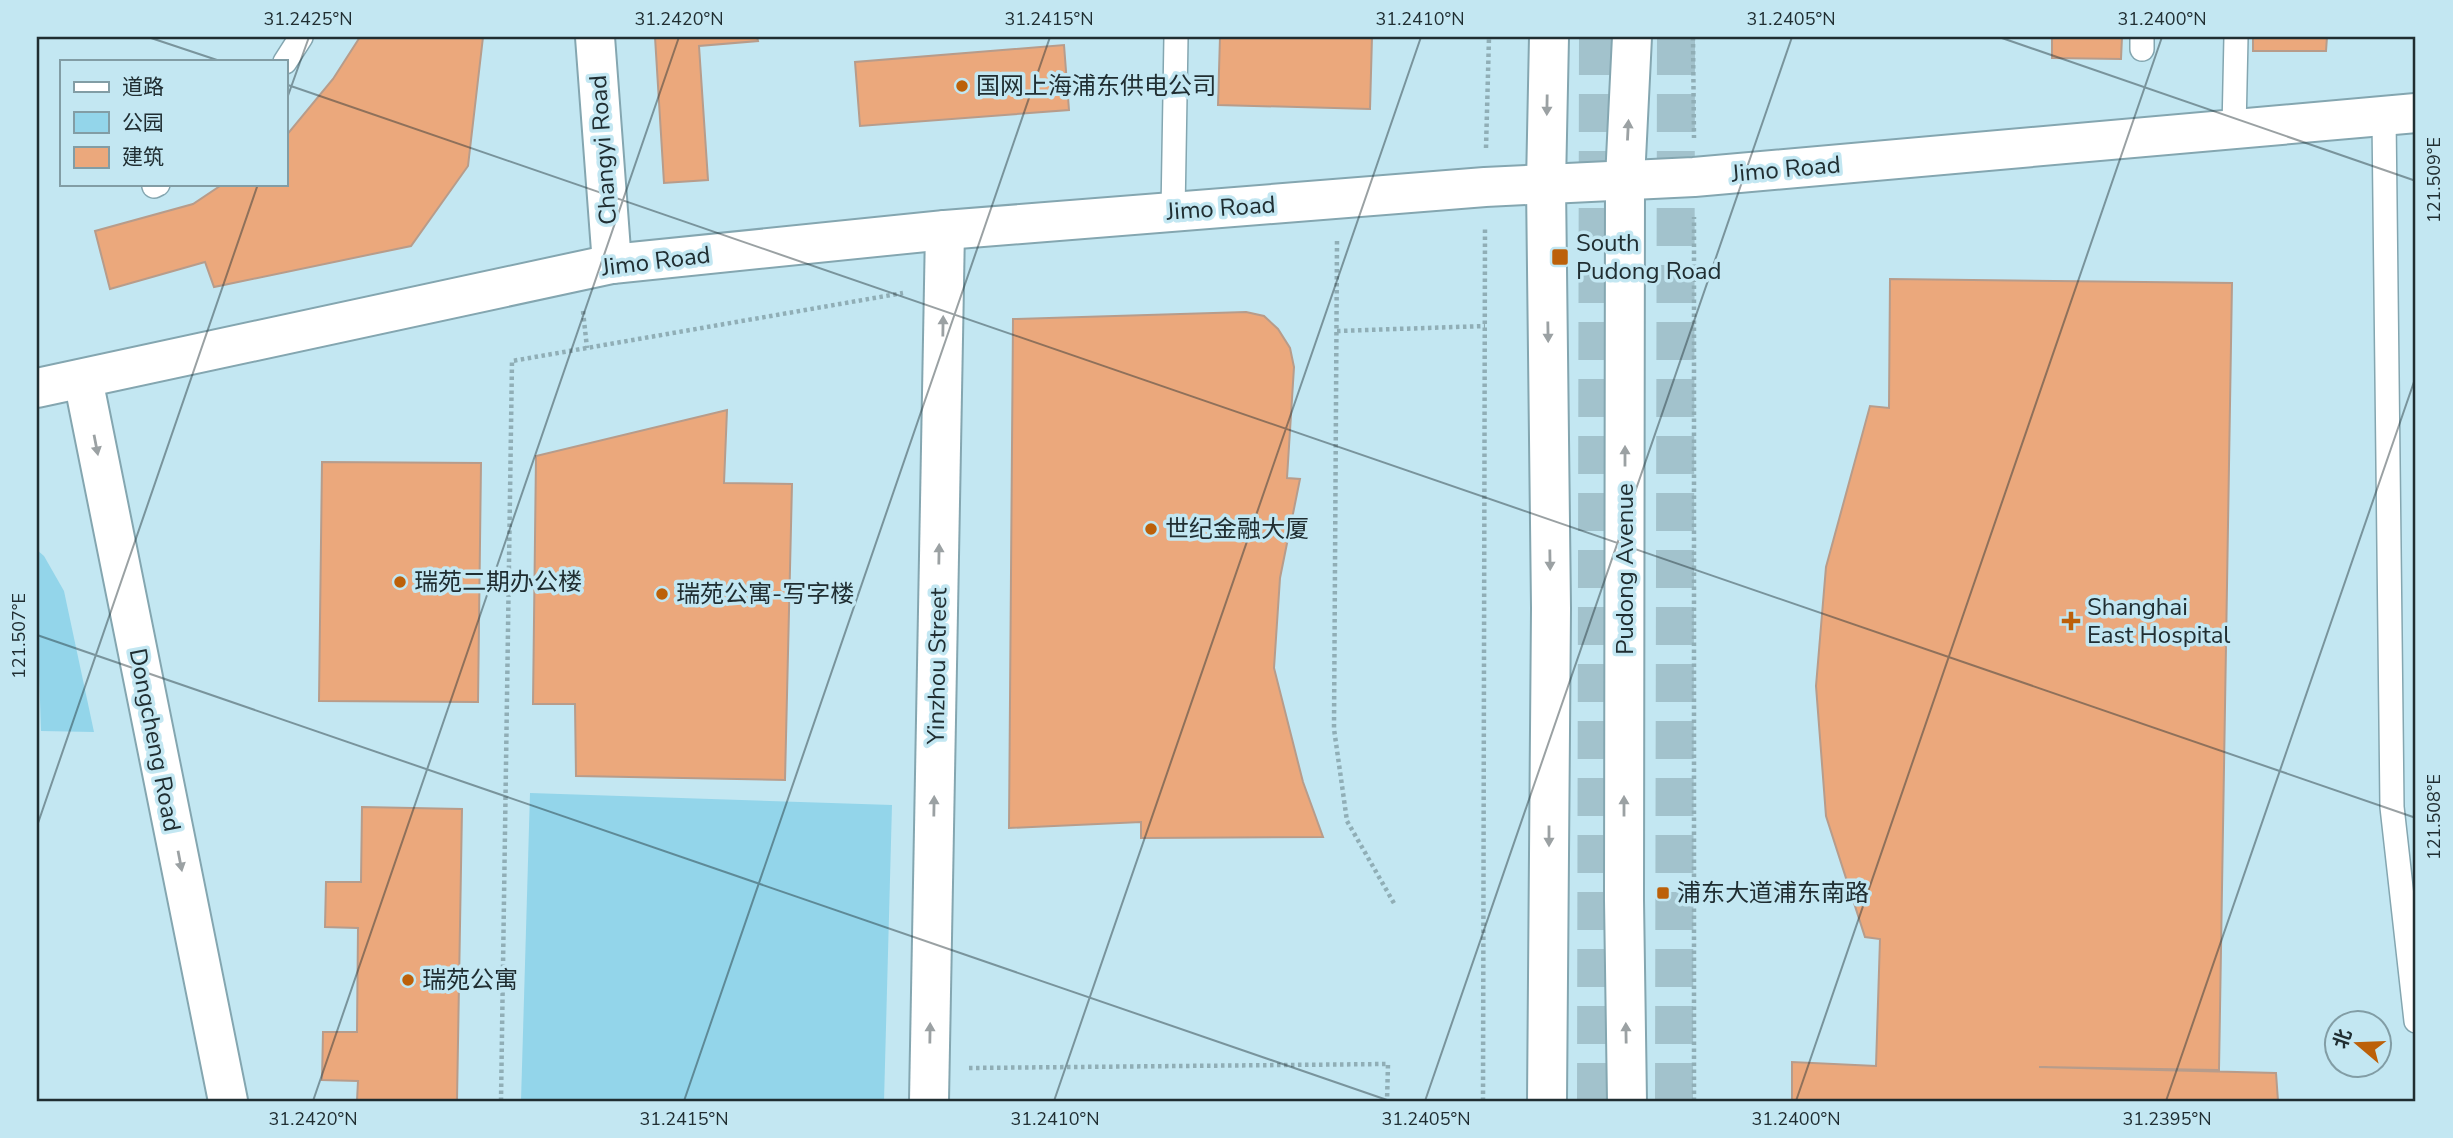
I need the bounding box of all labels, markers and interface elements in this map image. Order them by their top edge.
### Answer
text: 31.2425°N [264,7,352,31]
text: 31.2420°N [635,7,723,31]
text: 31.2415°N [1005,7,1093,31]
text: 31.2410°N [1376,7,1464,31]
text: 31.2405°N [1747,7,1835,31]
text: 31.2400°N [2118,7,2206,31]
legend [60,60,287,186]
place label: 国网上海浦东供电公司 [976,70,1216,102]
text: 道路 [122,73,164,101]
street label: Changyi Road [582,74,624,226]
marker: 国网上海浦东供电公司 [954,78,970,94]
one-way arrow [1542,94,1553,116]
text: 公园 [122,109,164,137]
one-way arrow [1622,119,1633,141]
text: 121.509°E [2422,137,2446,223]
text: 建筑 [122,143,164,171]
street label: Jimo Road [1729,148,1842,190]
street label: Jimo Road [1164,188,1277,228]
place label: South Pudong Road [1576,227,1722,287]
street label: Jimo Road [599,238,712,284]
marker: South Pudong Road [1550,247,1570,267]
one-way arrow [938,315,949,337]
one-way arrow [1542,322,1553,344]
one-way arrow [91,434,102,456]
one-way arrow [1619,444,1631,466]
street label: Pudong Avenue [1609,483,1641,655]
place label: 世纪金融大厦 [1165,513,1309,545]
marker: 世纪金融大厦 [1143,521,1159,537]
one-way arrow [933,542,945,564]
one-way arrow [1545,549,1556,571]
place label: 瑞苑二期办公楼 [414,566,582,598]
marker: 瑞苑二期办公楼 [392,574,408,590]
place label: 瑞苑公寓-写字楼 [676,578,854,610]
marker: 瑞苑公寓-写字楼 [654,586,670,602]
street label: Yinzhou Street [920,587,954,746]
place label: Shanghai East Hospital [2087,591,2230,651]
text: 121.507°E [7,593,31,679]
marker: Shanghai East Hospital [2061,611,2081,631]
street label: Dongcheng Road [122,646,188,834]
text: 121.508°E [2422,774,2446,860]
one-way arrow [928,794,940,816]
one-way arrow [1618,794,1630,816]
one-way arrow [1543,826,1555,848]
one-way arrow [174,850,185,872]
place label: 浦东大道浦东南路 [1677,877,1869,909]
marker: 浦东大道浦东南路 [1655,885,1671,901]
place label: 瑞苑公寓 [422,964,518,996]
marker: 瑞苑公寓 [400,972,416,988]
north arrow [2324,1009,2394,1078]
one-way arrow [924,1022,936,1044]
one-way arrow [1620,1022,1632,1044]
text: 北 [2327,1026,2358,1052]
text: 31.2420°N [269,1107,357,1131]
text: 31.2415°N [640,1107,728,1131]
text: 31.2410°N [1011,1107,1099,1131]
text: 31.2405°N [1382,1107,1470,1131]
text: 31.2400°N [1752,1107,1840,1131]
text: 31.2395°N [2123,1107,2211,1131]

